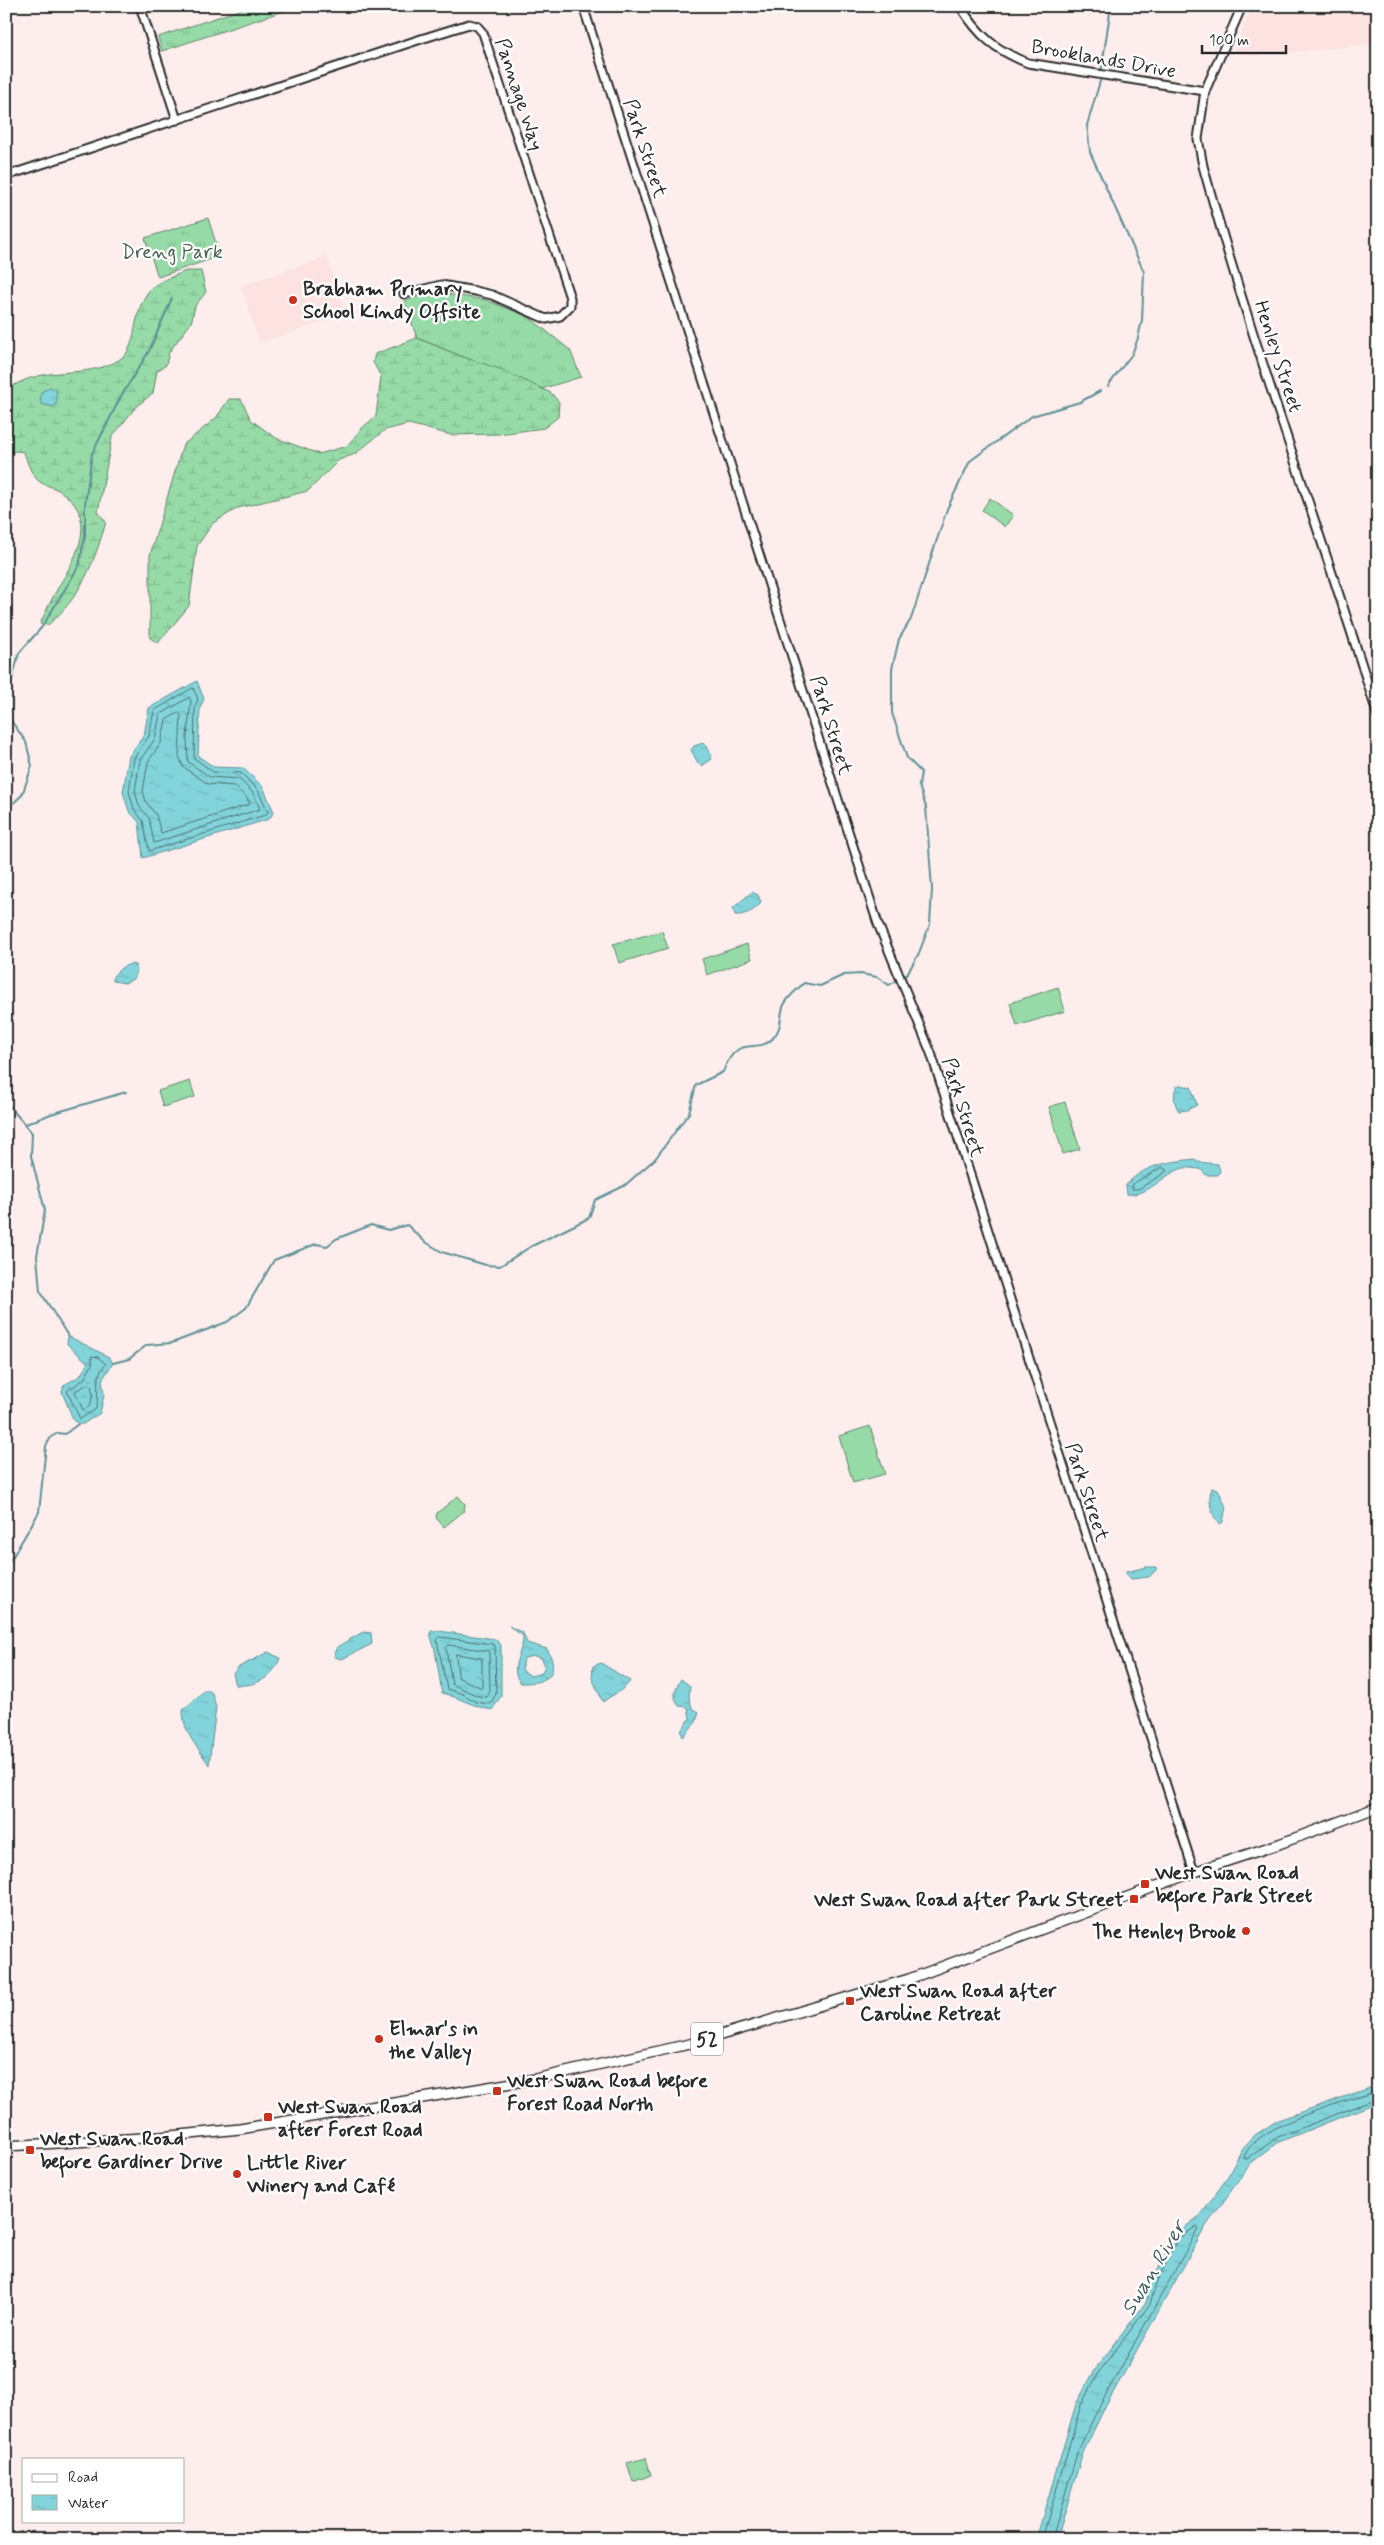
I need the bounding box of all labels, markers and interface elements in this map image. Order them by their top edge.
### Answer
scale bar [1202,22,1285,54]
text: 100 m [1209,31,1249,51]
street label: Brooklands Drive [1029,33,1178,86]
street label: Pannage Way [488,35,549,154]
street label: Park Street [616,96,673,202]
park label: Dreng Park [121,239,223,266]
place label: Brabham Primary School Kindy Offsite [303,276,481,326]
marker: Brabham Primary School Kindy Offsite [287,294,299,306]
street label: Henley Street [1247,297,1308,416]
street label: Park Street [803,673,859,779]
street label: Park Street [935,1055,991,1161]
street label: Park Street [1058,1440,1115,1546]
place label: West Swan Road before Park Street [1154,1860,1313,1912]
marker: West Swan Road before Park Street [1139,1878,1151,1890]
place label: West Swan Road after Park Street [813,1887,1125,1914]
marker: West Swan Road after Park Street [1128,1893,1140,1905]
place label: The Henley Brook [1092,1919,1236,1946]
marker: The Henley Brook [1240,1925,1252,1937]
place label: West Swan Road after Caroline Retreat [859,1978,1057,2028]
marker: West Swan Road after Caroline Retreat [844,1995,856,2007]
place label: Elmar's in the Valley [388,2016,478,2066]
road number: 52 [691,2022,723,2056]
marker: Elmar's in the Valley [373,2033,385,2045]
place label: West Swan Road before Forest Road North [506,2068,708,2118]
marker: West Swan Road before Forest Road North [491,2085,503,2097]
place label: West Swan Road after Forest Road [277,2094,423,2144]
marker: West Swan Road after Forest Road [262,2111,274,2123]
place label: West Swan Road before Gardiner Drive [39,2126,223,2178]
marker: West Swan Road before Gardiner Drive [24,2144,36,2156]
place label: Little River Winery and Café [246,2150,395,2200]
marker: Little River Winery and Café [231,2168,243,2180]
water label: Swan River [1115,2213,1195,2321]
legend [22,2458,185,2522]
text: Road [68,2468,98,2488]
text: Water [68,2494,108,2514]

